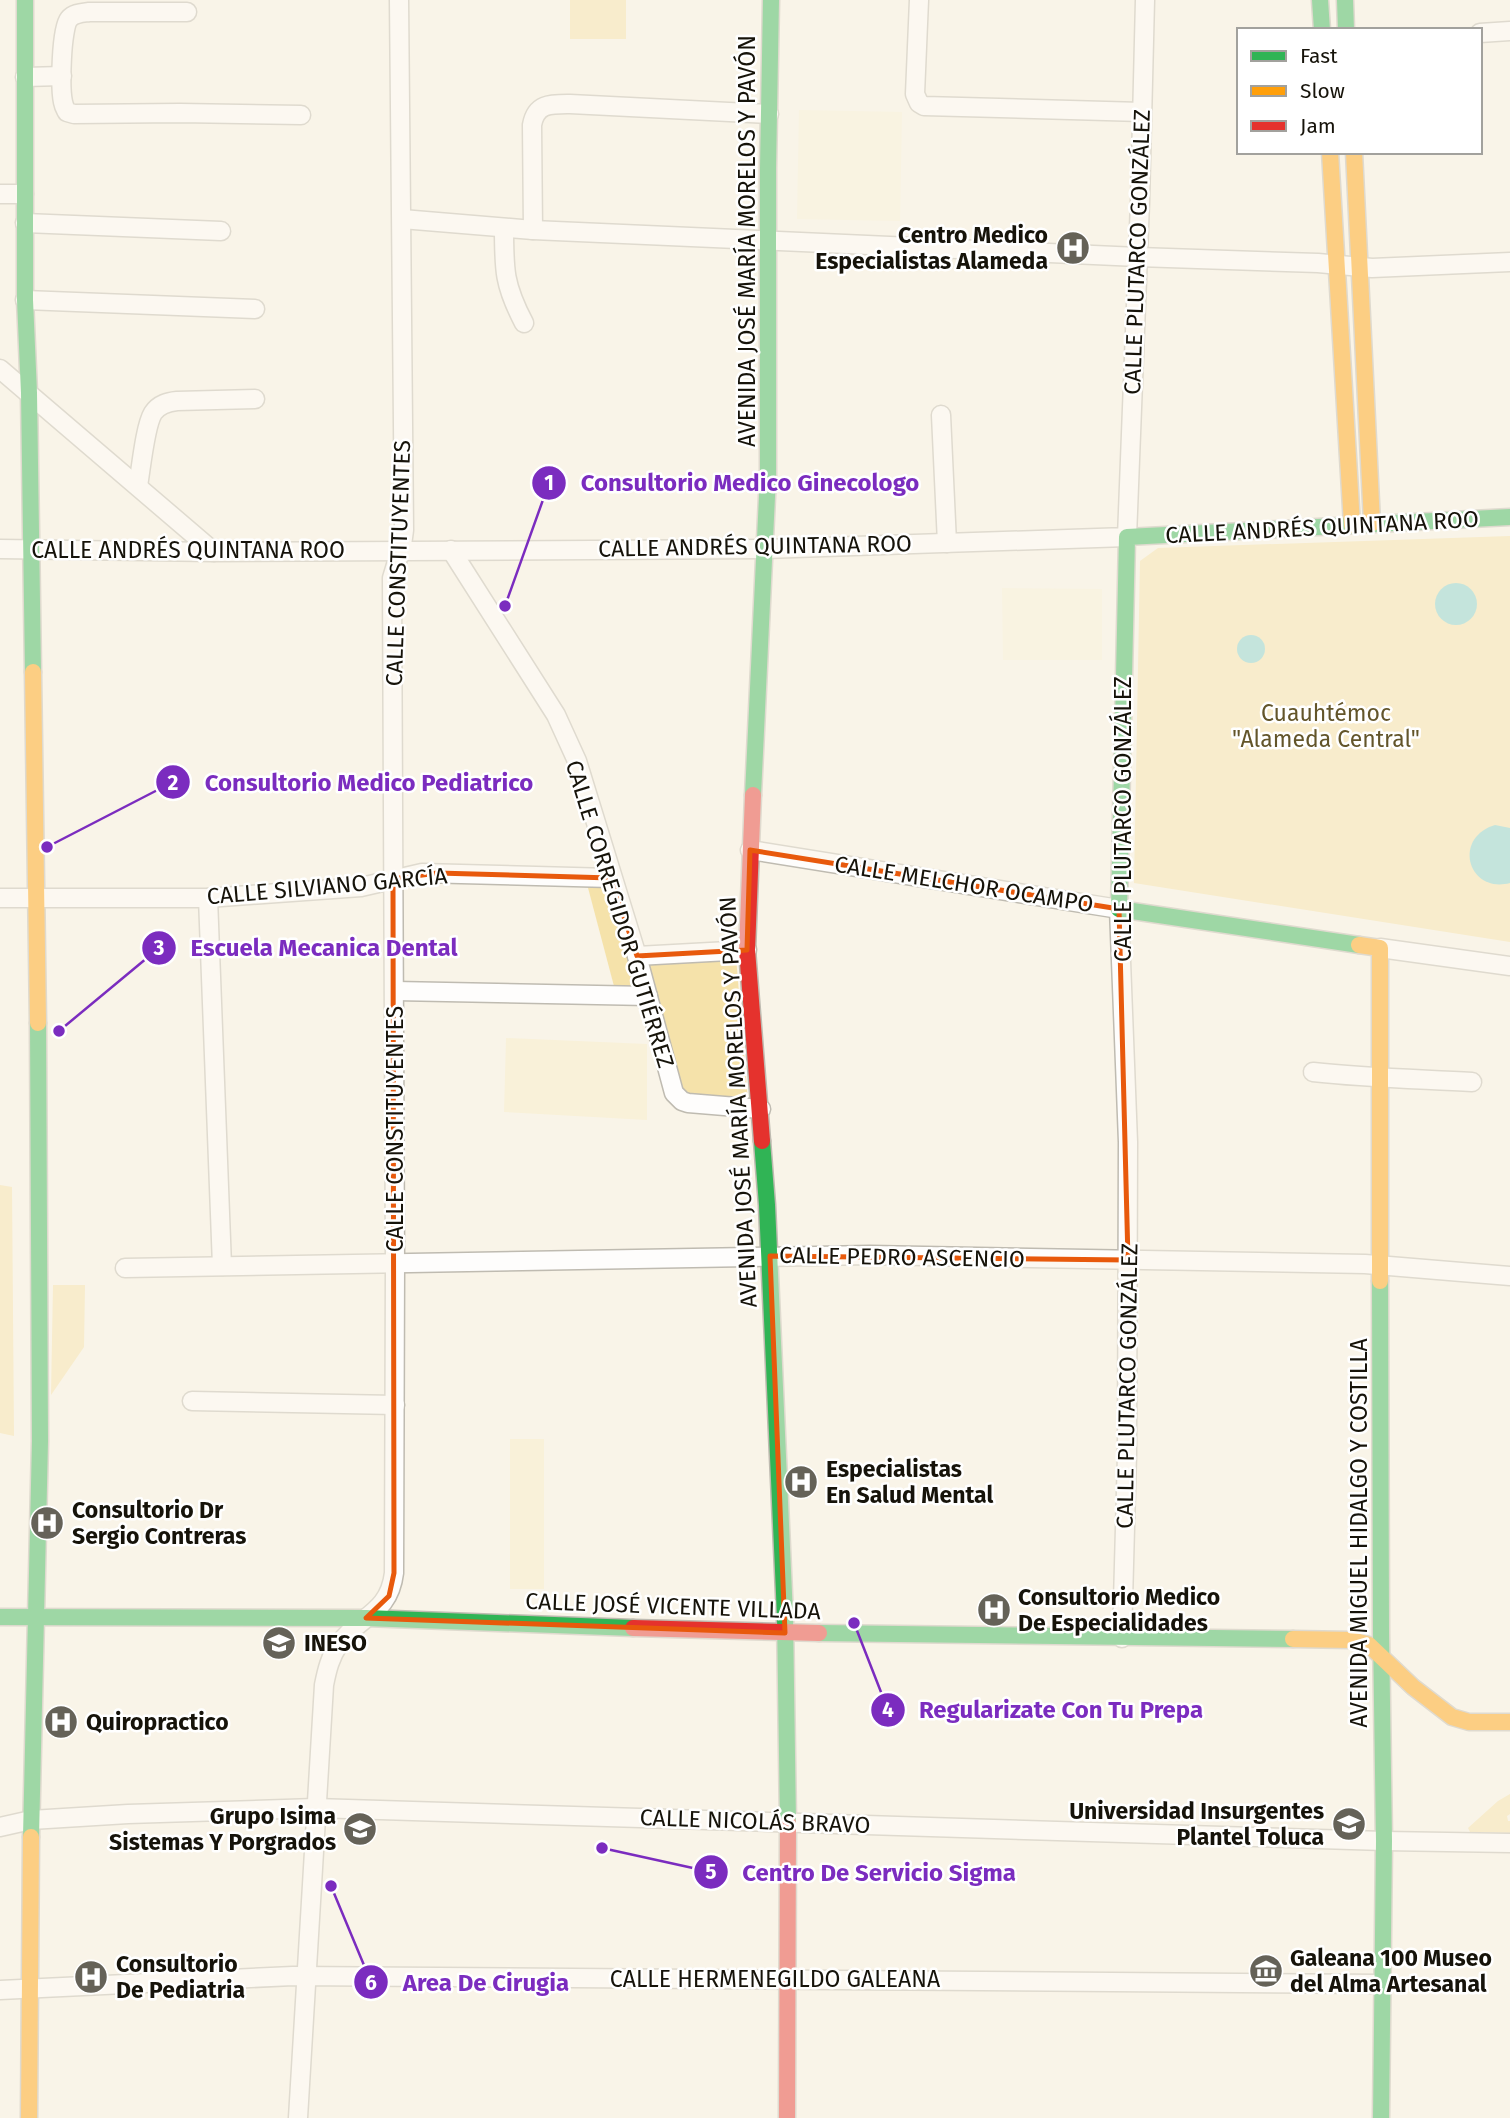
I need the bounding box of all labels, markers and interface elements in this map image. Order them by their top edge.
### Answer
legend [1237,28,1482,154]
street label: AVENIDA JOSÉ MARÍA MORELOS Y PAVÓN [732,35,761,447]
text: Fast [1300,43,1338,69]
text: Slow [1300,78,1345,104]
street label: CALLE PLUTARCO GONZÁLEZ [1117,109,1156,395]
text: Jam [1300,113,1336,139]
place label: Centro Medico Especialistas Alameda [815,221,1048,275]
hospital icon: Centro Medico Especialistas Alameda [1054,229,1092,267]
street label: CALLE CONSTITUYENTES [380,439,416,687]
callout: Consultorio Medico Ginecologo [532,460,933,505]
text: Consultorio Medico Ginecologo [581,469,919,497]
text: 1 [544,470,554,496]
street label: CALLE ANDRÉS QUINTANA ROO [1165,504,1479,549]
street label: CALLE ANDRÉS QUINTANA ROO [598,528,912,563]
street label: CALLE ANDRÉS QUINTANA ROO [31,535,345,564]
street label: CALLE PLUTARCO GONZÁLEZ [1108,676,1137,962]
park label: Cuauhtémoc "Alameda Central" [1232,699,1420,753]
street label: CALLE CORREGIDOR GUTIÉRREZ [560,756,681,1071]
callout: Consultorio Medico Pediatrico [156,760,547,805]
text: Consultorio Medico Pediatrico [205,769,533,797]
text: 2 [168,770,179,796]
street label: CALLE MELCHOR OCAMPO [833,850,1095,918]
street label: CALLE SILVIANO GARCÍA [206,860,449,910]
street label: AVENIDA JOSÉ MARÍA MORELOS Y PAVÓN [712,896,763,1308]
callout: Escuela Mecanica Dental [141,926,472,971]
text: Escuela Mecanica Dental [190,934,458,962]
text: 3 [153,935,165,961]
street label: CALLE CONSTITUYENTES [381,1006,409,1252]
street label: CALLE PEDRO ASCENCIO [779,1241,1025,1273]
street label: CALLE PLUTARCO GONZÁLEZ [1110,1243,1143,1529]
street label: AVENIDA MIGUEL HIDALGO Y COSTILLA [1345,1337,1373,1728]
place label: Especialistas En Salud Mental [826,1455,993,1509]
hospital icon: Especialistas En Salud Mental [782,1463,820,1501]
place label: Consultorio Dr Sergio Contreras [72,1496,246,1550]
hospital icon: Consultorio Dr Sergio Contreras [28,1504,66,1542]
place label: Consultorio Medico De Especialidades [1018,1583,1220,1637]
street label: CALLE JOSÉ VICENTE VILLADA [525,1586,822,1625]
hospital icon: Consultorio Medico De Especialidades [975,1591,1013,1629]
school or university icon: INESO [260,1624,298,1662]
place label: INESO [304,1629,367,1657]
callout: Regularizate Con Tu Prepa [870,1687,1217,1732]
text: Regularizate Con Tu Prepa [919,1696,1203,1724]
text: 4 [882,1697,894,1723]
hospital icon: Quiropractico [42,1703,80,1741]
place label: Quiropractico [86,1708,229,1736]
place label: Universidad Insurgentes Plantel Toluca [1069,1797,1324,1851]
place label: Grupo Isima Sistemas Y Porgrados [109,1802,336,1856]
street label: CALLE NICOLÁS BRAVO [639,1802,871,1839]
school or university icon: Universidad Insurgentes Plantel Toluca [1330,1805,1368,1843]
school or university icon: Grupo Isima Sistemas Y Porgrados [341,1810,379,1848]
callout: Centro De Servicio Sigma [694,1850,1030,1895]
text: 5 [705,1859,717,1885]
text: Centro De Servicio Sigma [742,1859,1016,1887]
place label: Galeana 100 Museo del Alma Artesanal [1290,1944,1492,1998]
place label: Consultorio De Pediatria [116,1950,245,2004]
museum icon: Galeana 100 Museo del Alma Artesanal [1247,1952,1285,1990]
hospital icon: Consultorio De Pediatria [72,1958,110,1996]
callout: Area De Cirugia [353,1960,583,2005]
street label: CALLE HERMENEGILDO GALEANA [610,1965,941,1993]
text: Area De Cirugia [402,1969,569,1997]
text: 6 [365,1970,377,1996]

